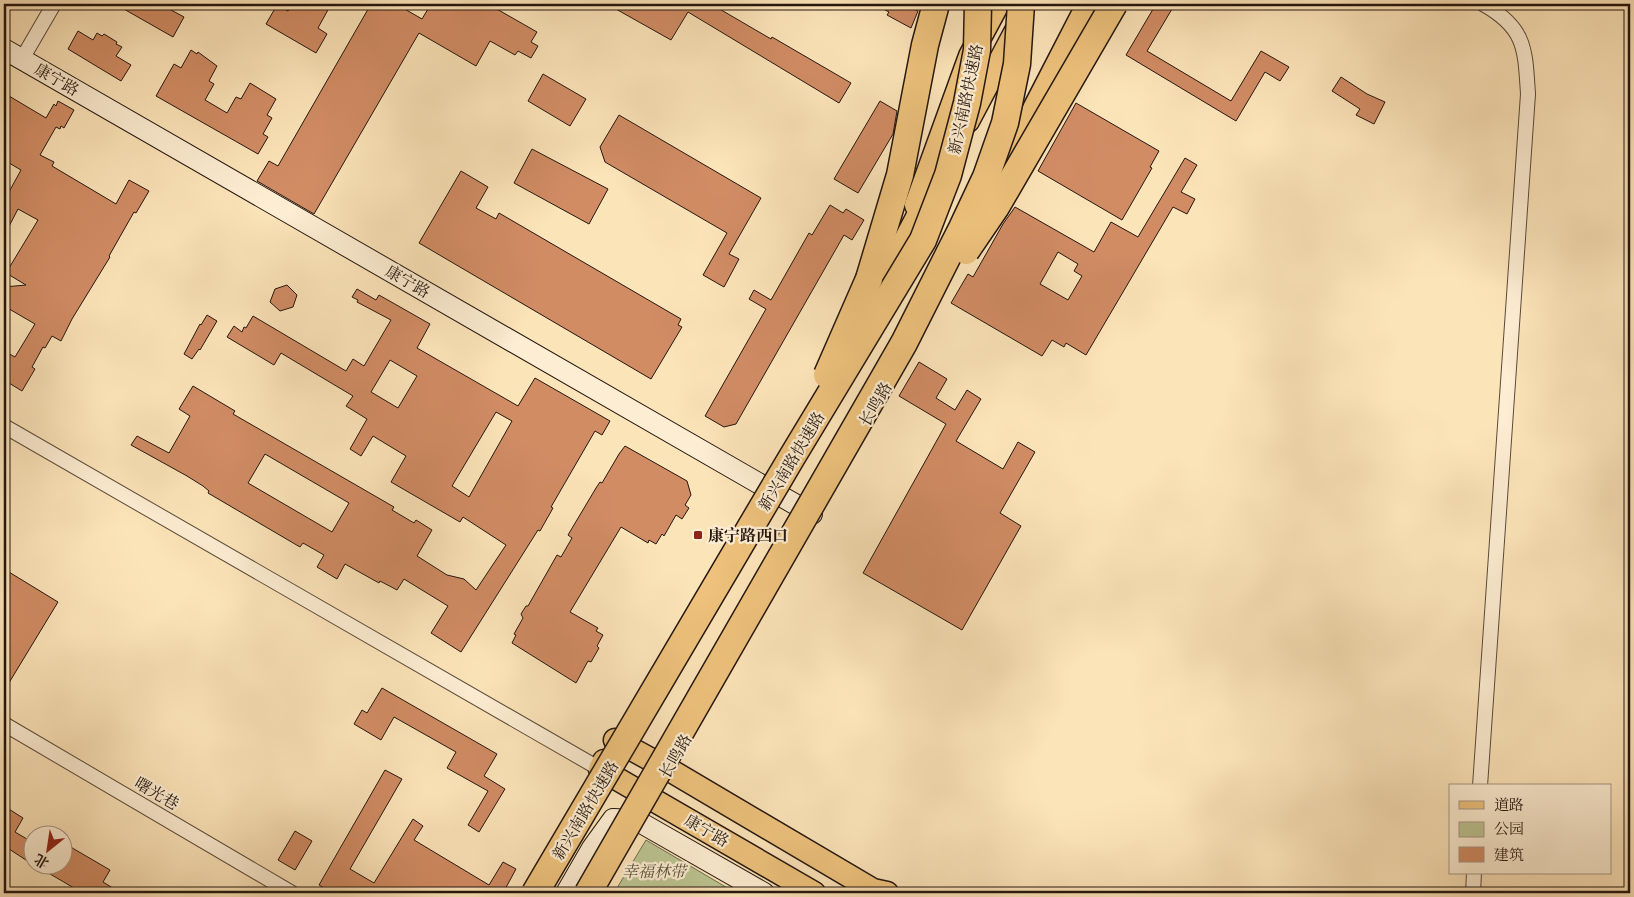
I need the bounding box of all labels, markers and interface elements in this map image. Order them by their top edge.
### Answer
street label: 新兴南路快速路 [944,42,988,156]
street label: 康宁路 [30,58,83,101]
street label: 康宁路 [381,260,434,303]
street label: 长鸣路 [854,378,897,431]
street label: 新兴南路快速路 [754,408,830,515]
place label: 康宁路西口 [708,525,788,547]
marker: 康宁路西口 [692,529,704,541]
street label: 长鸣路 [654,730,697,783]
street label: 新兴南路快速路 [548,757,624,864]
street label: 曙光巷 [130,772,183,815]
legend [1449,784,1612,874]
text: 道路 [1494,795,1524,815]
street label: 康宁路 [680,809,733,852]
text: 公园 [1494,819,1524,839]
north arrow [22,824,72,874]
text: 建筑 [1494,845,1524,865]
text: 北 [31,849,53,873]
park label: 幸福林带 [622,861,689,883]

